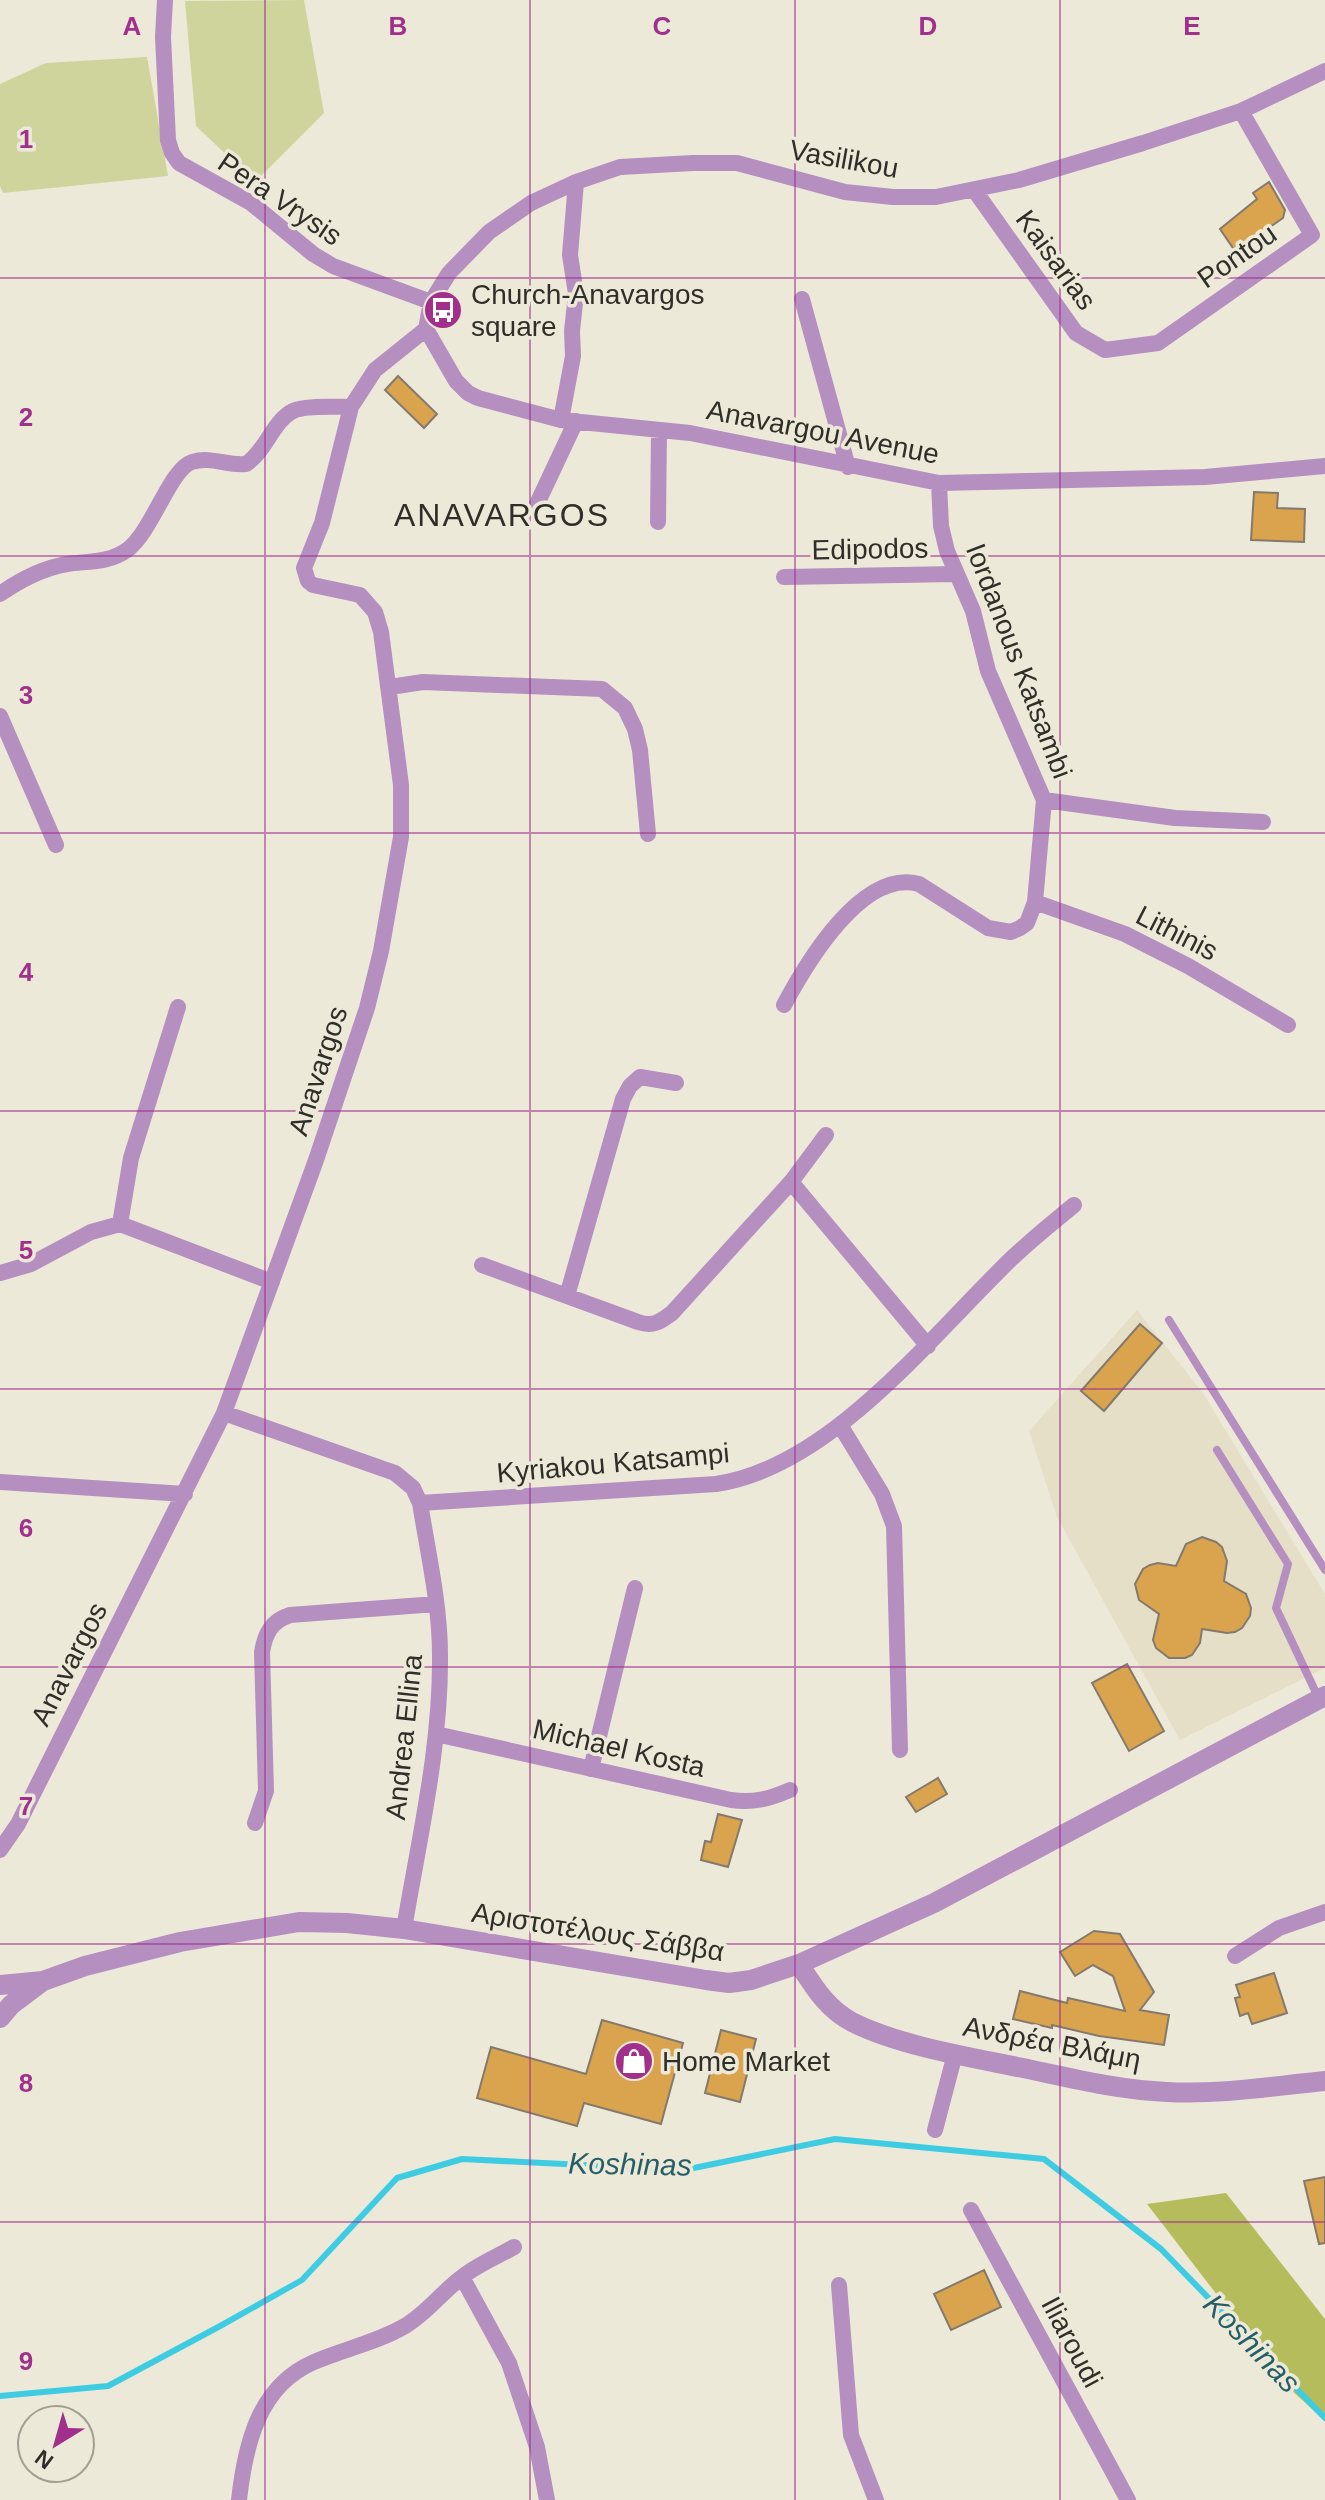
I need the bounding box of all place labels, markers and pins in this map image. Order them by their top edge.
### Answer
place label: Church-Anavargos square [471,279,704,342]
bus stop icon: Church-Anavargos square [422,289,464,331]
shop icon: Home Market [613,2040,655,2082]
place label: Home Market [662,2046,830,2077]

